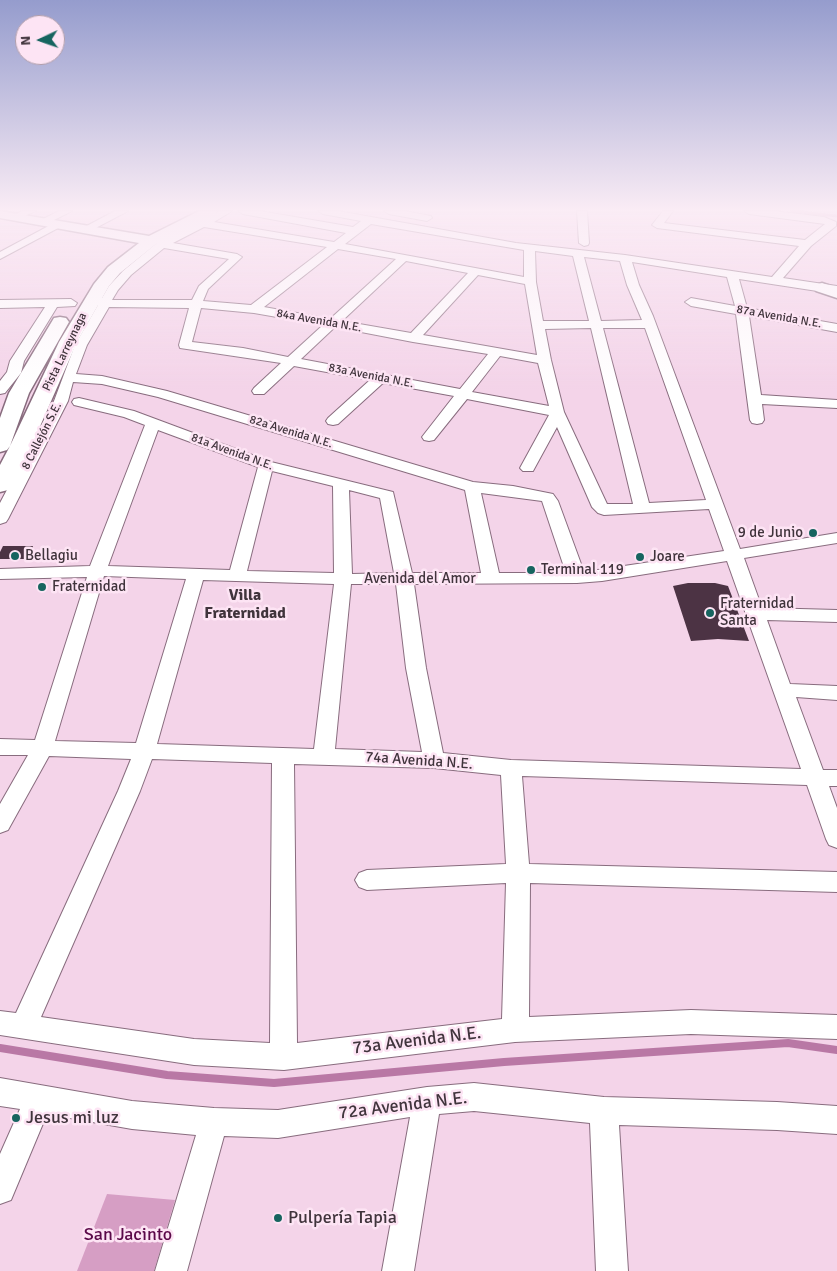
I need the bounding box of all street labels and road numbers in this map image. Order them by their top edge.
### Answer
street label: 87a Avenida N.E. [735,302,823,332]
street label: 84a Avenida N.E. [275,306,363,336]
street label: Pista Larreynaga [40,310,90,394]
street label: 83a Avenida N.E. [327,361,415,391]
street label: 8 Callejón S.E. [19,400,65,472]
street label: 82a Avenida N.E. [248,413,334,451]
street label: 81a Avenida N.E. [189,430,275,474]
street label: Avenida del Amor [364,570,476,588]
street label: 74a Avenida N.E. [365,748,473,774]
street label: 73a Avenida N.E. [351,1022,483,1060]
street label: 72a Avenida N.E. [337,1087,469,1125]

